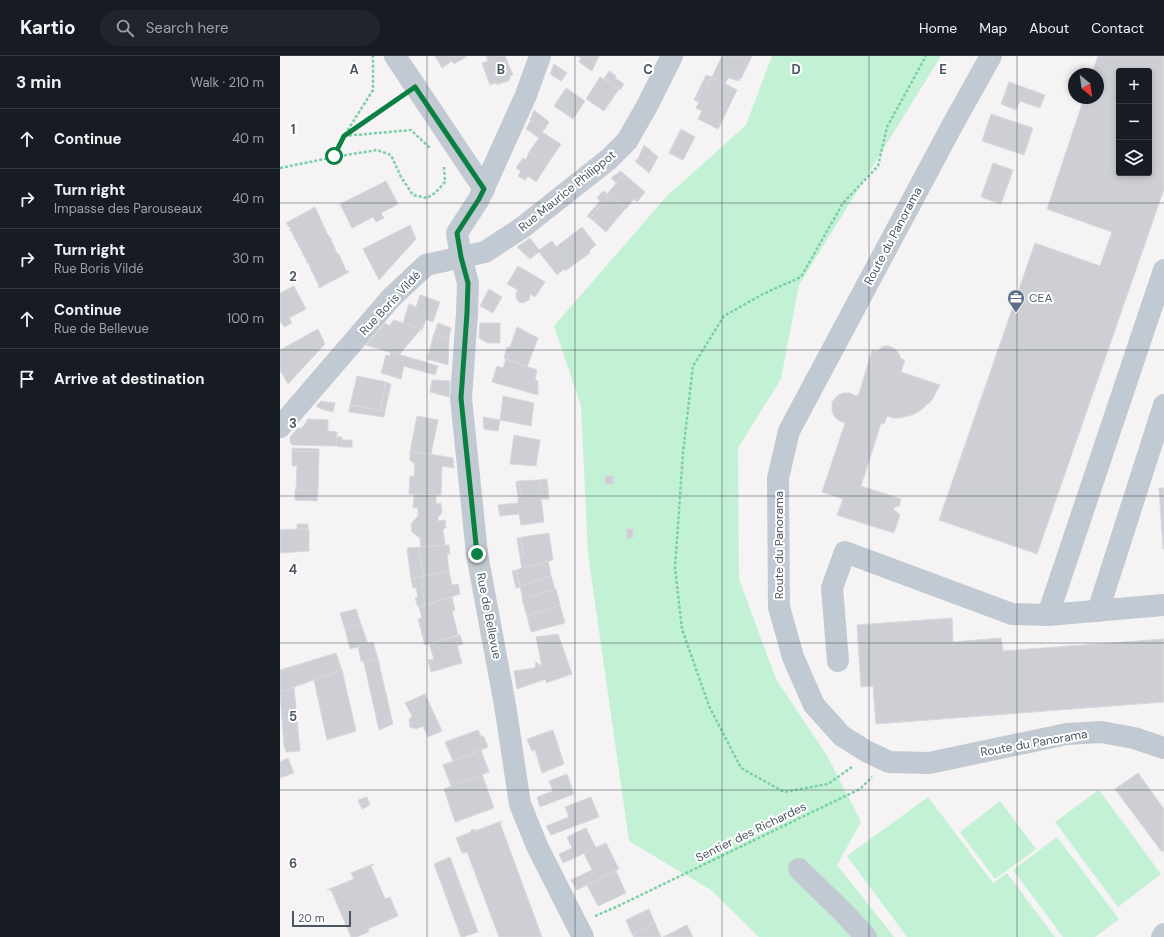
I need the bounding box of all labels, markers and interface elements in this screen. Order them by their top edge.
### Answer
search box [100,10,380,46]
text: Kartio [20,15,76,40]
icon: search [114,17,136,39]
text: Search here [146,18,228,38]
text: Home [919,19,957,37]
text: Map [979,19,1007,37]
text: About [1029,19,1069,37]
text: Contact [1091,19,1144,37]
text: A [349,61,359,78]
text: B [497,61,505,78]
text: C [643,61,653,78]
text: D [791,61,801,78]
text: E [939,61,947,78]
north arrow [1068,68,1104,104]
map controls [1116,68,1152,176]
button: + [1116,68,1152,104]
text: 3 min [16,71,61,93]
text: Walk · 210 m [191,74,264,91]
button: − [1116,104,1152,140]
text: 1 [291,121,295,138]
icon: ahead [16,128,38,150]
text: Continue [54,129,122,149]
text: 40 m [232,130,264,147]
button: layers [1116,140,1152,176]
route start [325,147,343,165]
street label: Rue Maurice Philippot [515,147,619,235]
text: Turn right [54,180,125,200]
street label: Route du Panorama [861,184,925,288]
icon: right [16,188,38,210]
text: 40 m [232,190,264,207]
text: Impasse des Parouseaux [54,200,202,217]
text: Turn right [54,240,125,260]
icon: right [16,248,38,270]
text: 30 m [232,250,264,267]
text: Rue Boris Vildé [54,260,144,277]
street label: Rue Boris Vildé [356,267,424,339]
text: 2 [289,268,297,285]
office icon: CEA [1006,288,1026,313]
place label: CEA [1029,290,1052,306]
text: Continue [54,300,122,320]
icon: ahead [16,308,38,330]
text: 100 m [227,310,264,327]
text: Rue de Bellevue [54,320,149,337]
icon: arrive [16,368,38,390]
text: Arrive at destination [54,369,205,389]
text: 3 [289,415,297,432]
street label: Route du Panorama [771,491,787,599]
route end [468,545,486,563]
text: 4 [289,561,297,578]
street label: Rue de Bellevue [473,572,505,661]
text: 5 [289,708,297,725]
street label: Route du Panorama [979,726,1089,760]
street label: Sentier des Richardes [693,798,809,866]
text: 6 [289,855,297,872]
scale bar [292,909,351,928]
text: 20 m [298,911,324,925]

